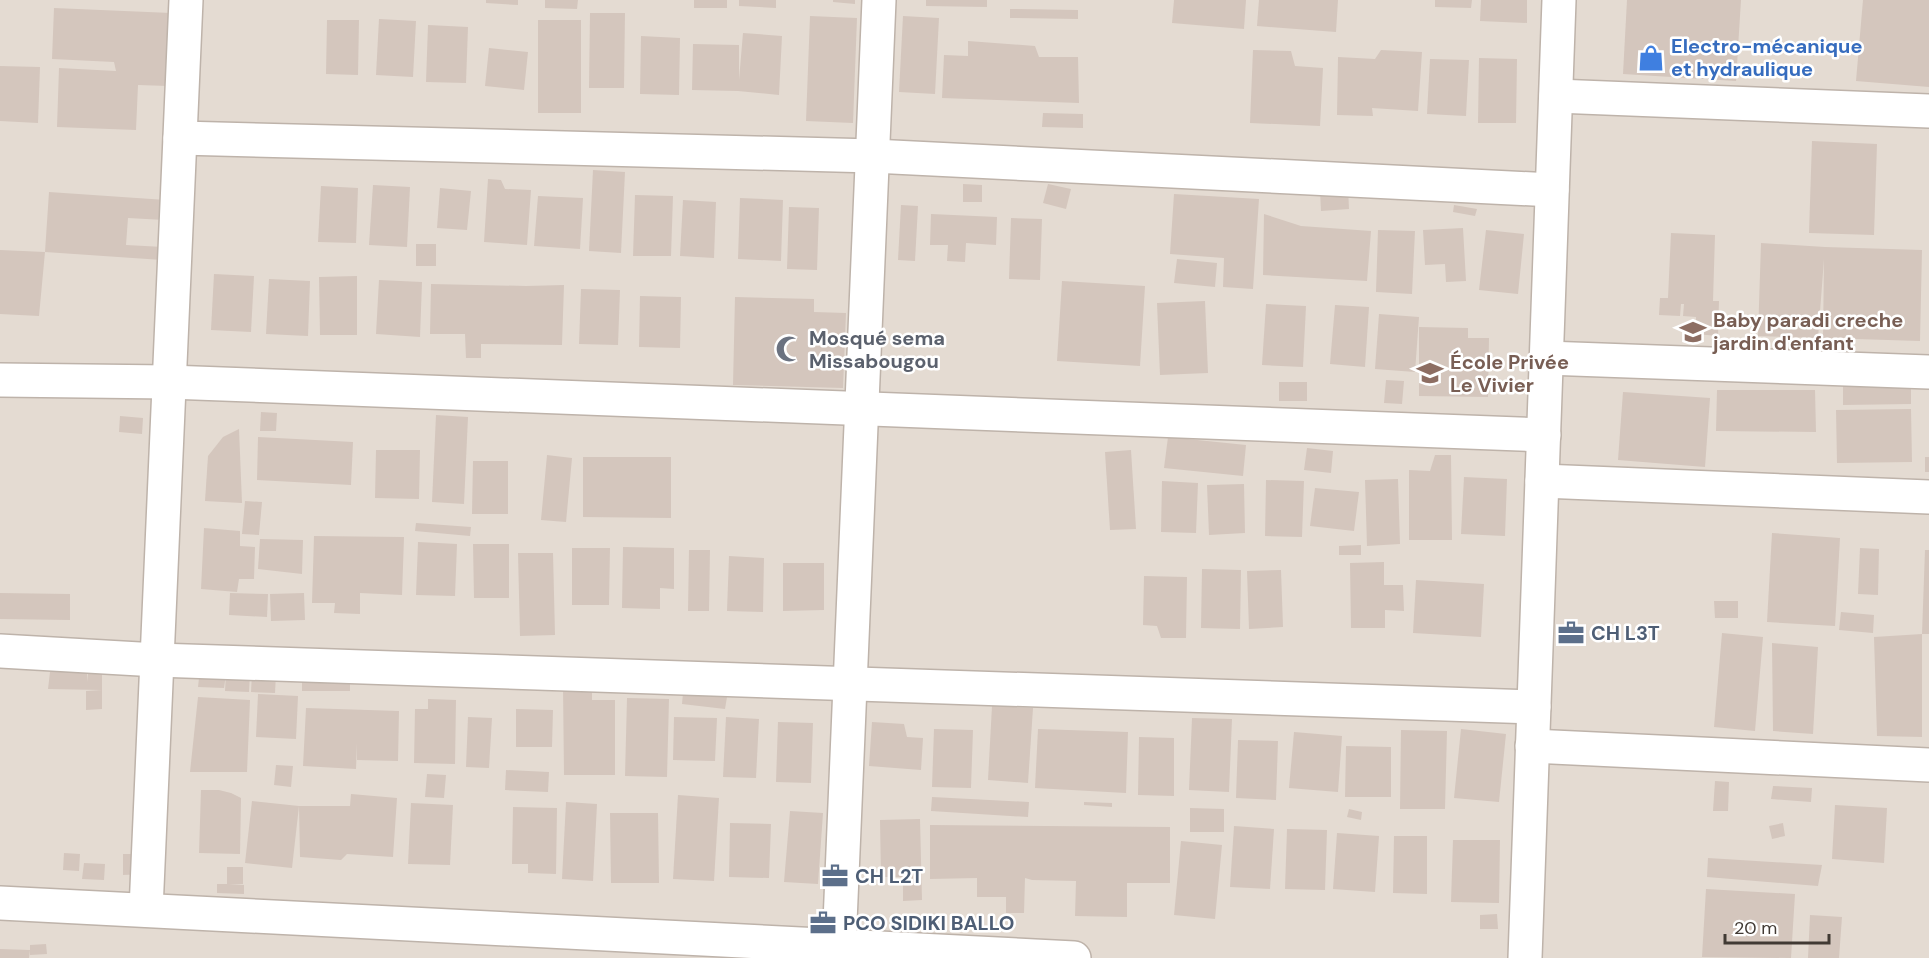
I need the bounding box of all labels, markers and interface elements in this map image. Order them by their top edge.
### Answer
place label: Electro-mécanique et hydraulique [1671,33,1862,82]
shop icon: Electro-mécanique et hydraulique [1636,43,1666,73]
place label: Baby paradi creche jardin d'enfant [1712,307,1903,356]
school or university icon: Baby paradi creche jardin d'enfant [1678,317,1708,347]
place label: Mosqué sema Missabougou [809,325,945,374]
mosque icon: Mosqué sema Missabougou [774,334,804,364]
place label: École Privée Le Vivier [1450,349,1569,398]
school or university icon: École Privée Le Vivier [1415,358,1445,388]
office icon: CH L3T [1556,618,1586,648]
place label: CH L3T [1591,620,1660,646]
office icon: CH L2T [820,861,850,891]
place label: CH L2T [855,863,923,889]
scale bar [1725,907,1828,945]
office icon: PCO SIDIKI BALLO [808,908,838,938]
place label: PCO SIDIKI BALLO [843,910,1014,936]
text: 20 m [1734,916,1777,940]

